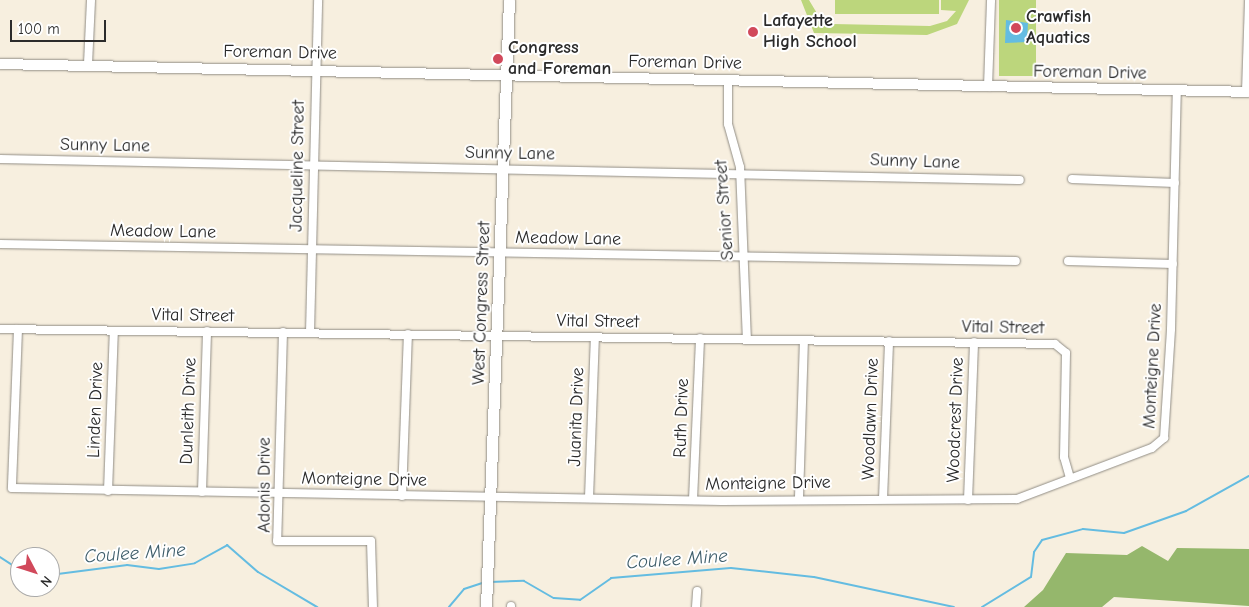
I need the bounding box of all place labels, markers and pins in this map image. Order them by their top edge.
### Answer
place label: Crawfish Aquatics [1026,7,1091,50]
place label: Lafayette High School [763,11,857,54]
marker: Crawfish Aquatics [1010,22,1022,34]
marker: Lafayette High School [747,26,759,38]
place label: Congress and Foreman [508,38,611,80]
marker: Congress and Foreman [492,53,504,65]

